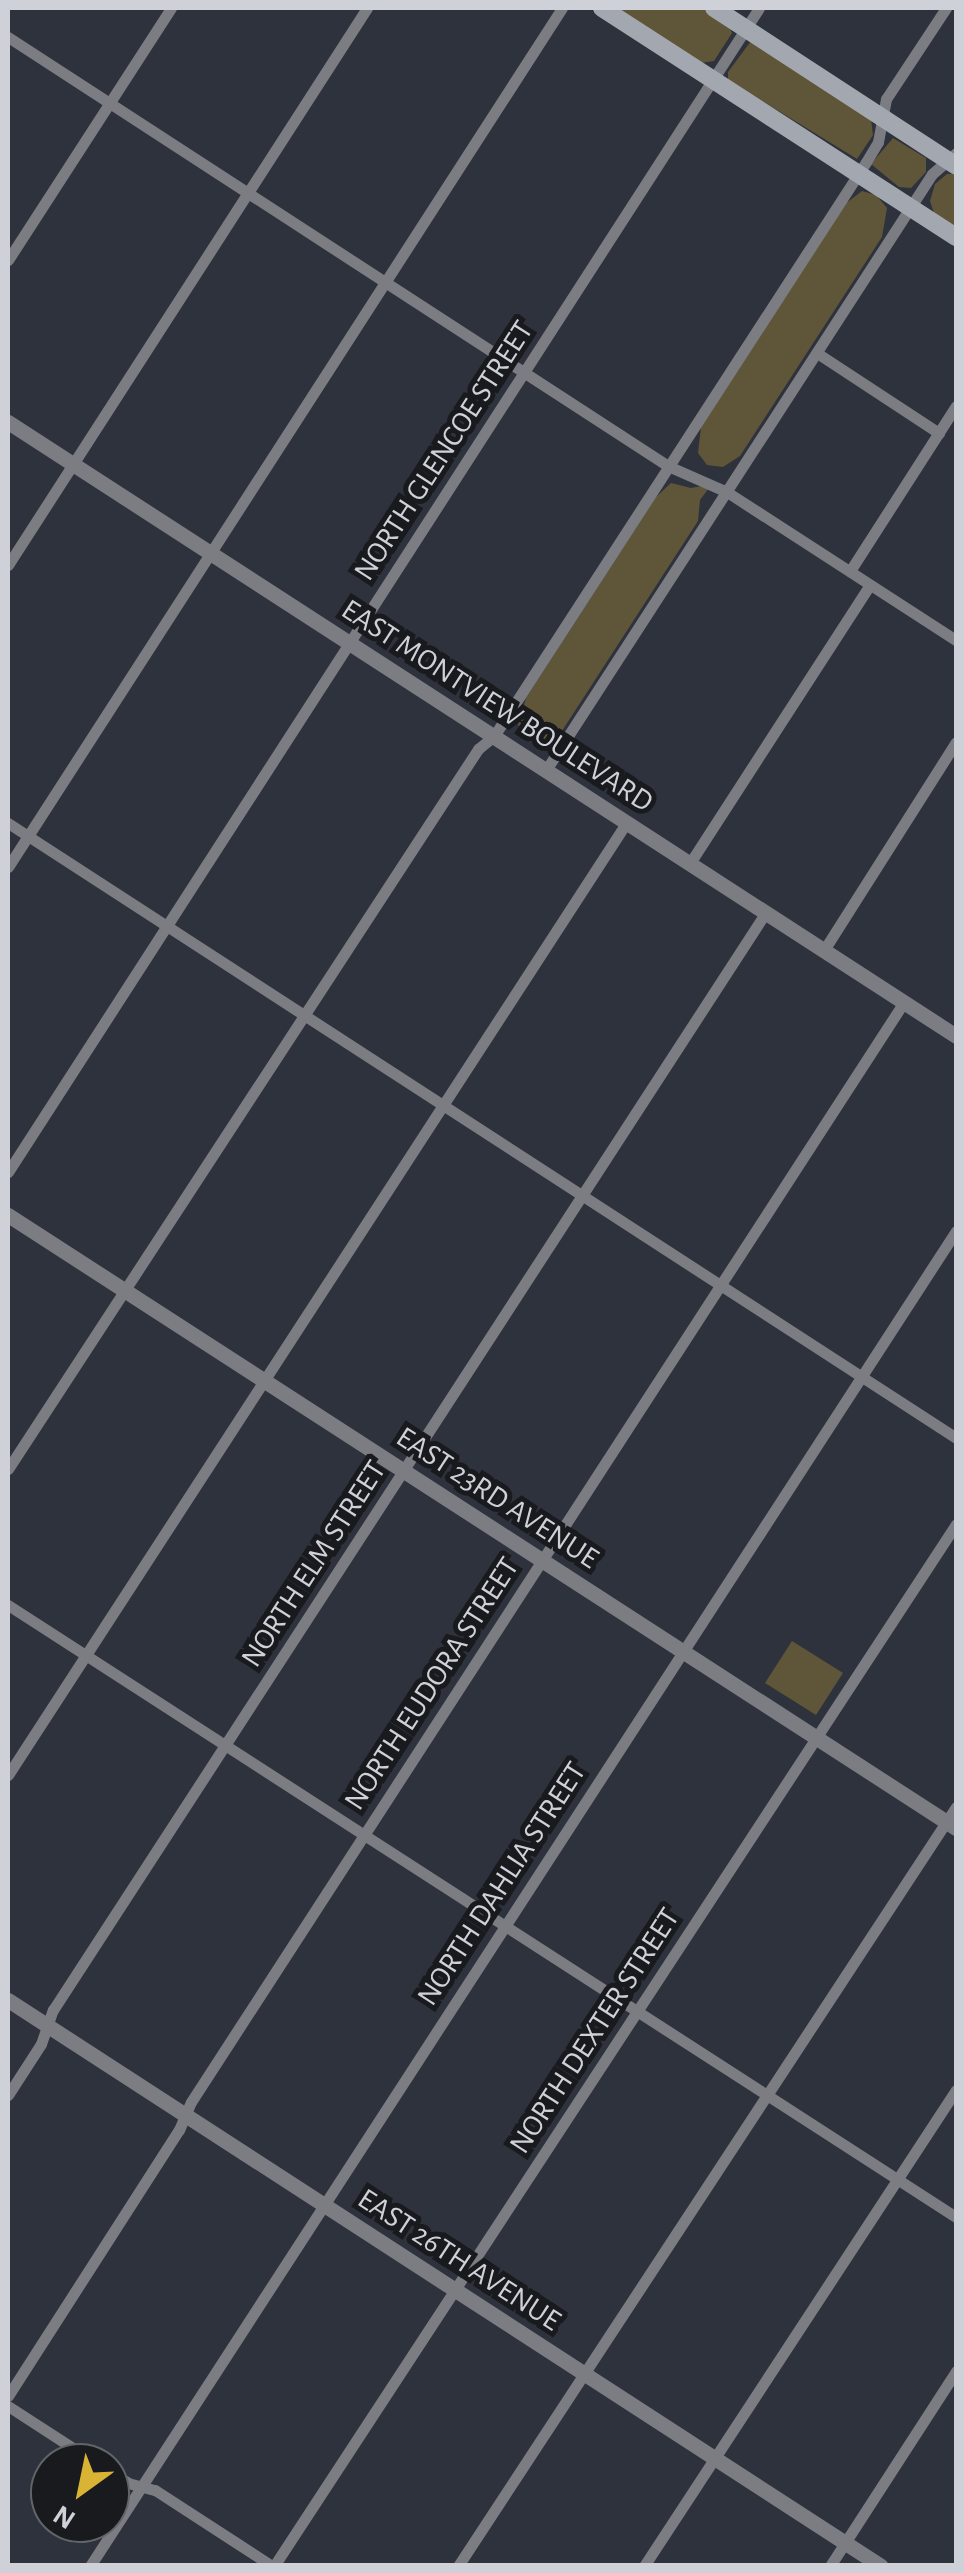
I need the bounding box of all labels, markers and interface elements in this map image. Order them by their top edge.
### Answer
street label: NORTH GLENCOE STREET [347,314,541,588]
street label: EAST MONTVIEW BOULEVARD [334,592,660,820]
street label: EAST 23RD AVENUE [389,1419,605,1577]
street label: NORTH ELM STREET [234,1454,394,1674]
street label: NORTH EUDORA STREET [337,1551,527,1817]
street label: NORTH DAHLIA STREET [410,1756,594,2012]
street label: NORTH DEXTER STREET [502,1902,688,2160]
street label: EAST 26TH AVENUE [351,2181,567,2339]
north arrow [30,2443,130,2543]
text: N [49,2499,81,2534]

